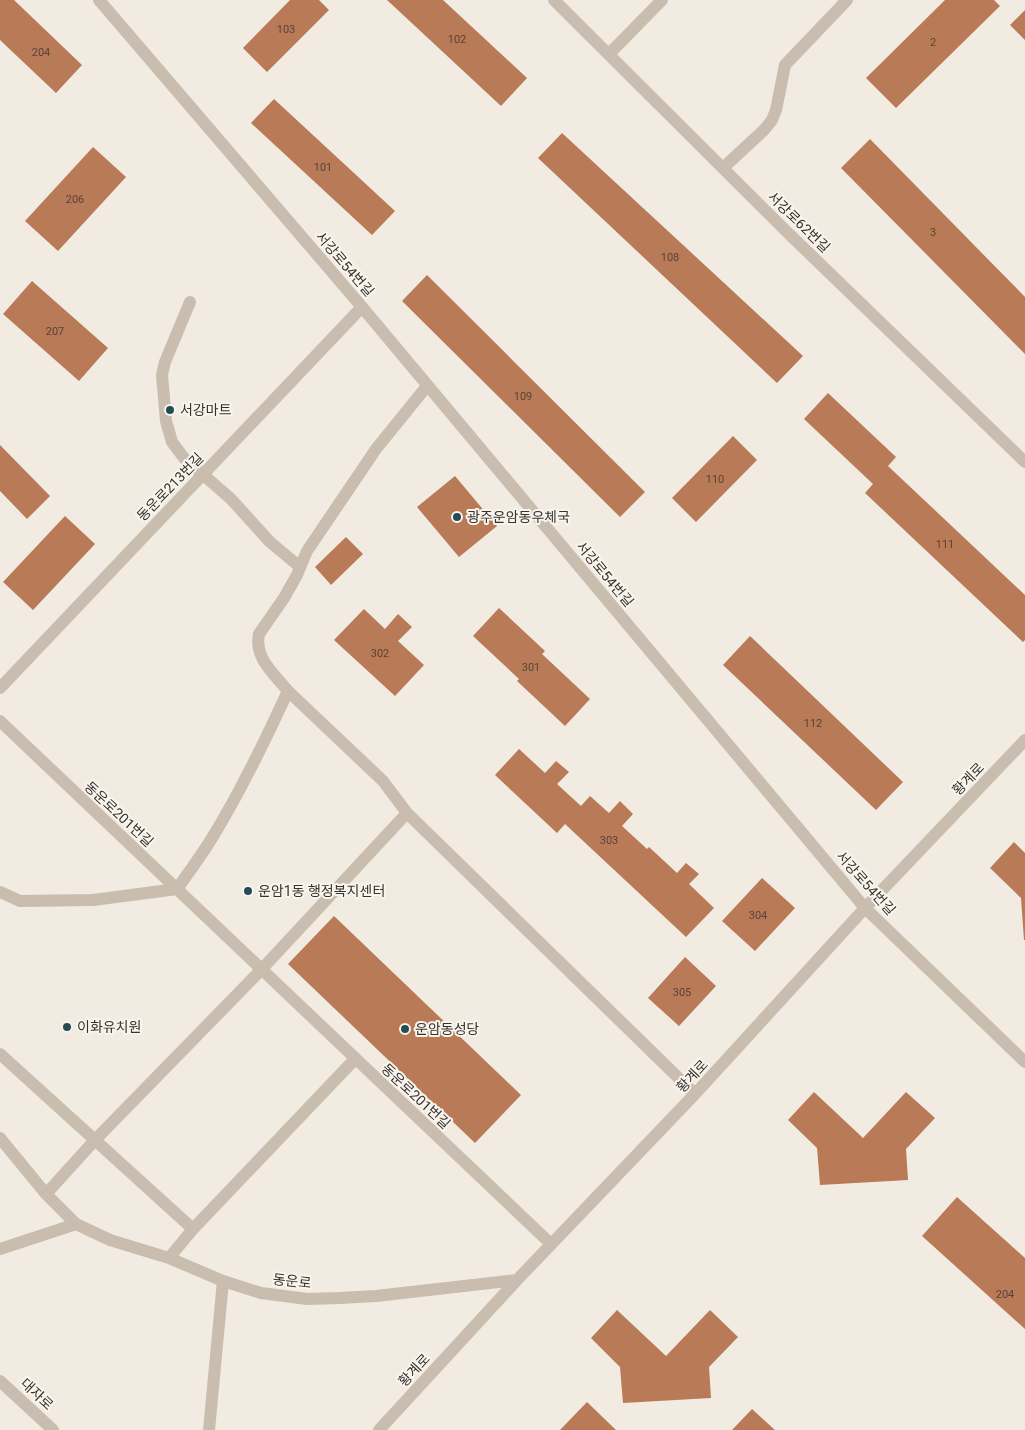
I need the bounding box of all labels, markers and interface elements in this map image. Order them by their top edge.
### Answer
house number: 103 [277,23,295,36]
house number: 102 [448,33,466,46]
house number: 2 [930,36,936,49]
house number: 204 [32,46,50,59]
house number: 101 [314,161,332,174]
street label: 서강로62번길 [765,188,833,256]
house number: 206 [66,193,84,206]
house number: 3 [930,226,936,239]
street label: 서강로54번길 [313,229,377,299]
house number: 108 [661,251,679,264]
house number: 207 [46,325,64,338]
house number: 109 [514,390,532,403]
place label: 서강마트 [180,402,232,418]
marker: 서강마트 [164,404,176,416]
street label: 동운로213번길 [134,450,206,524]
house number: 110 [706,473,724,486]
place label: 광주운암동우체국 [467,509,570,525]
marker: 광주운암동우체국 [451,511,463,523]
street label: 서강로54번길 [573,538,637,610]
house number: 111 [936,538,954,551]
house number: 302 [371,647,389,660]
house number: 301 [522,661,540,674]
house number: 112 [804,717,822,730]
street label: 황계로 [949,759,987,798]
street label: 동운로201번길 [81,778,157,850]
house number: 303 [600,834,618,847]
street label: 서강로54번길 [833,848,899,918]
place label: 운암1동 행정복지센터 [258,883,385,899]
marker: 운암1동 행정복지센터 [242,885,254,897]
house number: 304 [749,909,767,922]
house number: 305 [673,986,691,999]
place label: 이화유치원 [77,1019,141,1035]
marker: 이화유치원 [61,1021,73,1033]
place label: 운암동성당 [415,1021,480,1037]
marker: 운암동성당 [399,1023,411,1035]
street label: 황계로 [673,1056,711,1096]
street label: 동운로201번길 [378,1060,454,1132]
street label: 동운로 [272,1271,312,1291]
house number: 204 [996,1288,1014,1301]
street label: 황계로 [395,1350,433,1390]
street label: 대자로 [17,1375,57,1413]

